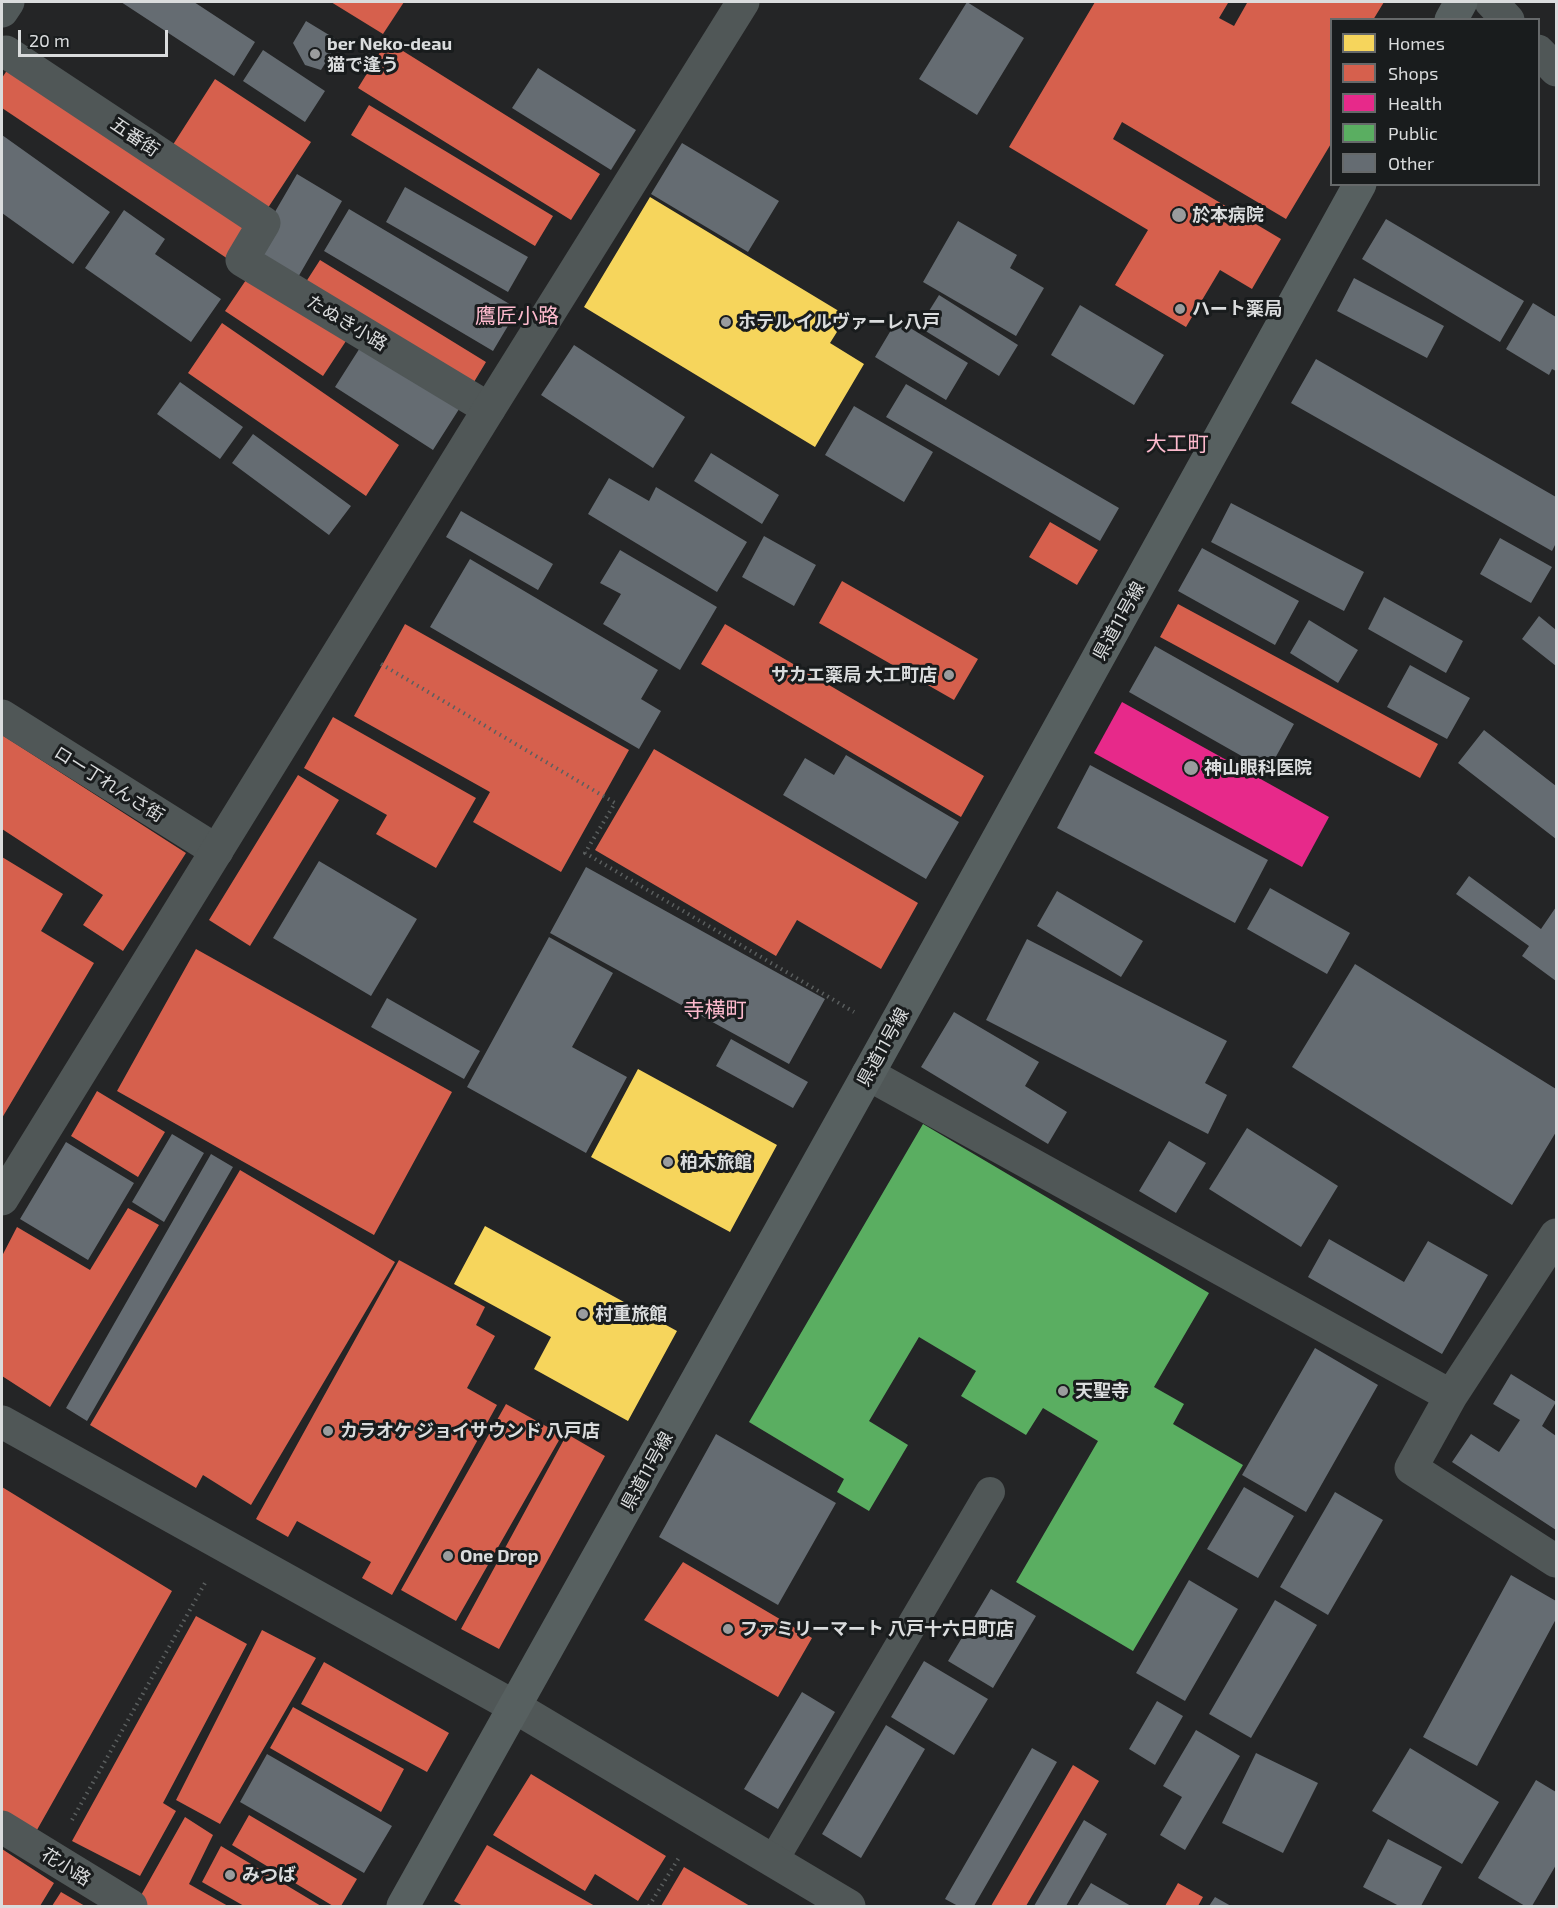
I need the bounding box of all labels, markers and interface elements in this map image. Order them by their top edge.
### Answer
scale bar [21,18,171,56]
legend [1330,18,1540,186]
text: 20 m [29,29,70,51]
text: Homes [1388,32,1445,54]
place label: ber Neko-deau 猫で逢う [327,33,452,76]
marker: ber Neko-deau 猫で逢う [308,47,322,61]
text: Shops [1388,62,1438,84]
text: Health [1388,92,1442,114]
street label: 五番街 [107,113,163,161]
text: Public [1388,122,1438,144]
text: Other [1388,152,1434,174]
place label: 於本病院 [1192,204,1264,226]
marker: 於本病院 [1170,206,1188,224]
street label: たぬき小路 [303,291,391,355]
place label: ハート薬局 [1192,298,1282,320]
marker: ハート薬局 [1173,302,1187,316]
district label: 鷹匠小路 [475,303,559,329]
place label: ホテル イルヴァーレ八戸 [738,311,940,333]
marker: ホテル イルヴァーレ八戸 [719,315,733,329]
district label: 大工町 [1146,431,1208,457]
street label: 県道11号線 [1089,578,1149,664]
place label: サカエ薬局 大工町店 [771,664,937,686]
marker: サカエ薬局 大工町店 [942,668,956,682]
street label: ロー丁れんさ街 [50,741,168,827]
place label: 神山眼科医院 [1204,757,1312,779]
marker: 神山眼科医院 [1182,759,1200,777]
district label: 寺横町 [684,997,746,1023]
street label: 県道11号線 [853,1004,913,1090]
place label: 柏木旅館 [680,1151,752,1173]
marker: 柏木旅館 [661,1155,675,1169]
place label: 村重旅館 [595,1303,667,1325]
marker: 村重旅館 [576,1307,590,1321]
place label: 天聖寺 [1075,1380,1129,1402]
marker: 天聖寺 [1056,1384,1070,1398]
place label: カラオケ ジョイサウンド 八戸店 [340,1420,600,1442]
marker: カラオケ ジョイサウンド 八戸店 [321,1424,335,1438]
street label: 県道11号線 [617,1428,677,1514]
place label: One Drop [460,1545,538,1567]
marker: One Drop [441,1549,455,1563]
place label: ファミリーマート 八戸十六日町店 [740,1618,1014,1640]
marker: ファミリーマート 八戸十六日町店 [721,1622,735,1636]
street label: 花小路 [37,1844,95,1890]
place label: みつば [242,1864,296,1886]
marker: みつば [223,1868,237,1882]

